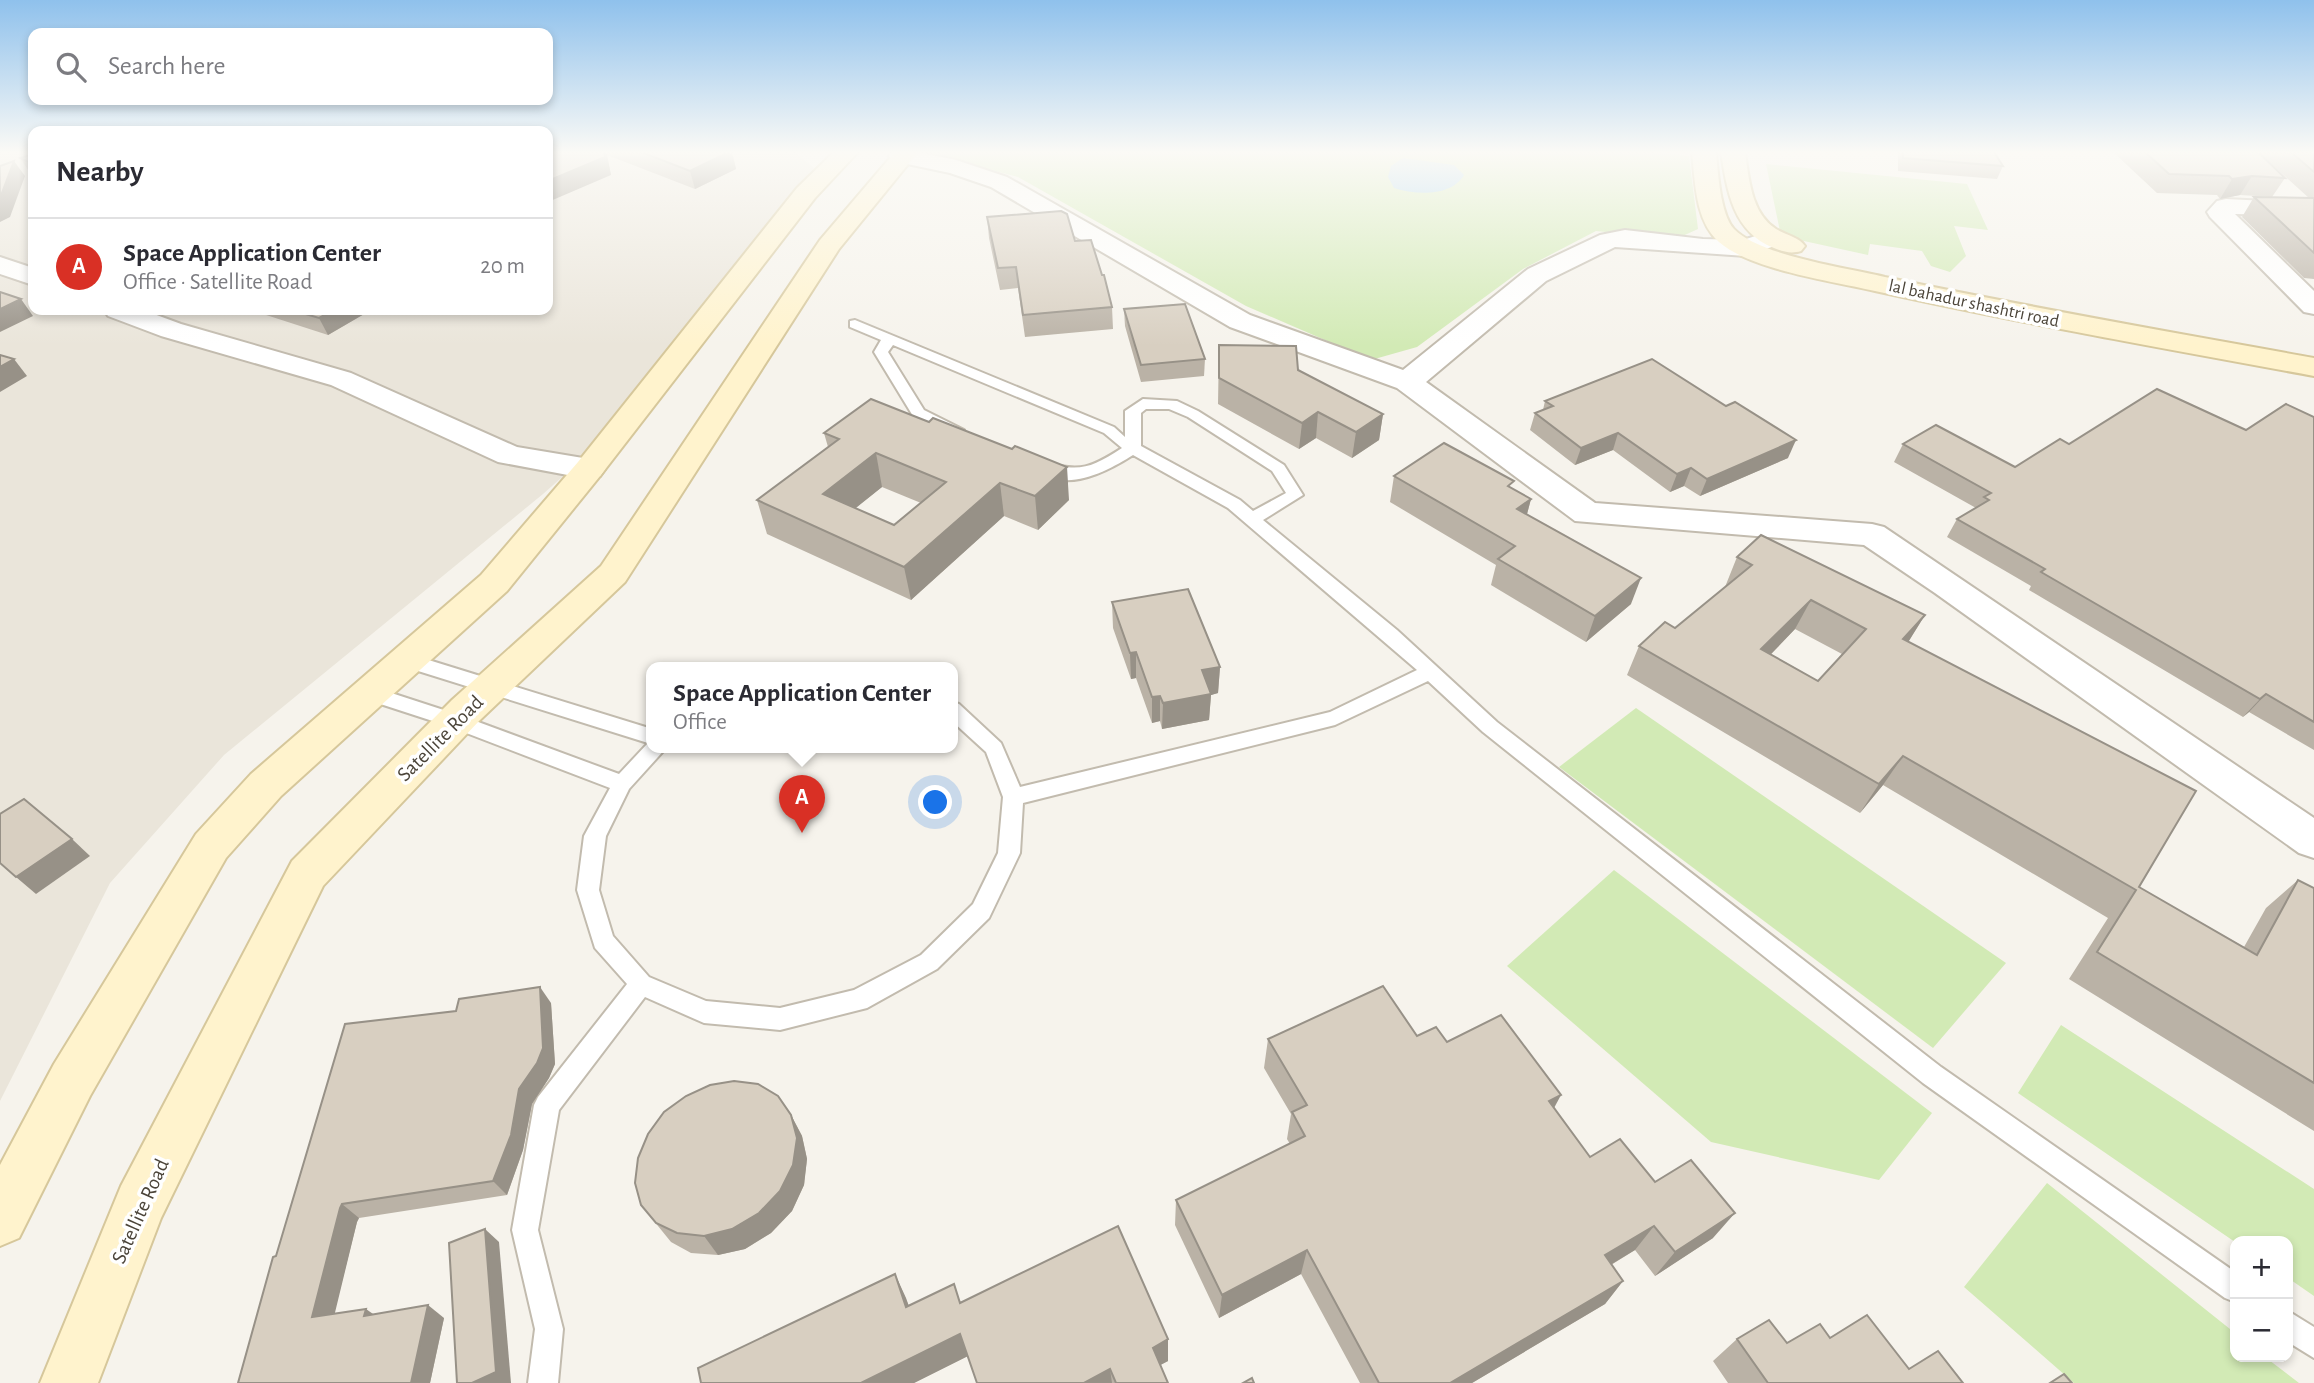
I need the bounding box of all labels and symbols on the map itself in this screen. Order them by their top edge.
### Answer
street label: lal bahadur shashtri road [1887,277,2061,331]
street label: Satellite Road [393,691,487,785]
pin: A [779,775,825,833]
your location [918,785,952,819]
street label: Satellite Road [108,1156,173,1267]

